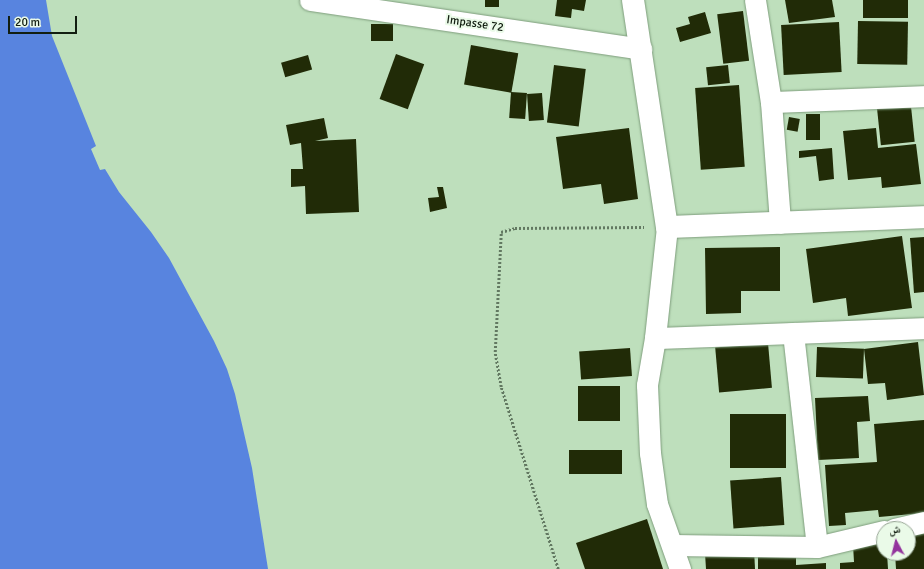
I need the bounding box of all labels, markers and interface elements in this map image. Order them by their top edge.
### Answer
scale bar [10,8,79,34]
street label: Impasse 72 [445,13,505,35]
text: 20 m [15,15,40,30]
north arrow [876,521,916,561]
text: ش [888,522,901,537]

